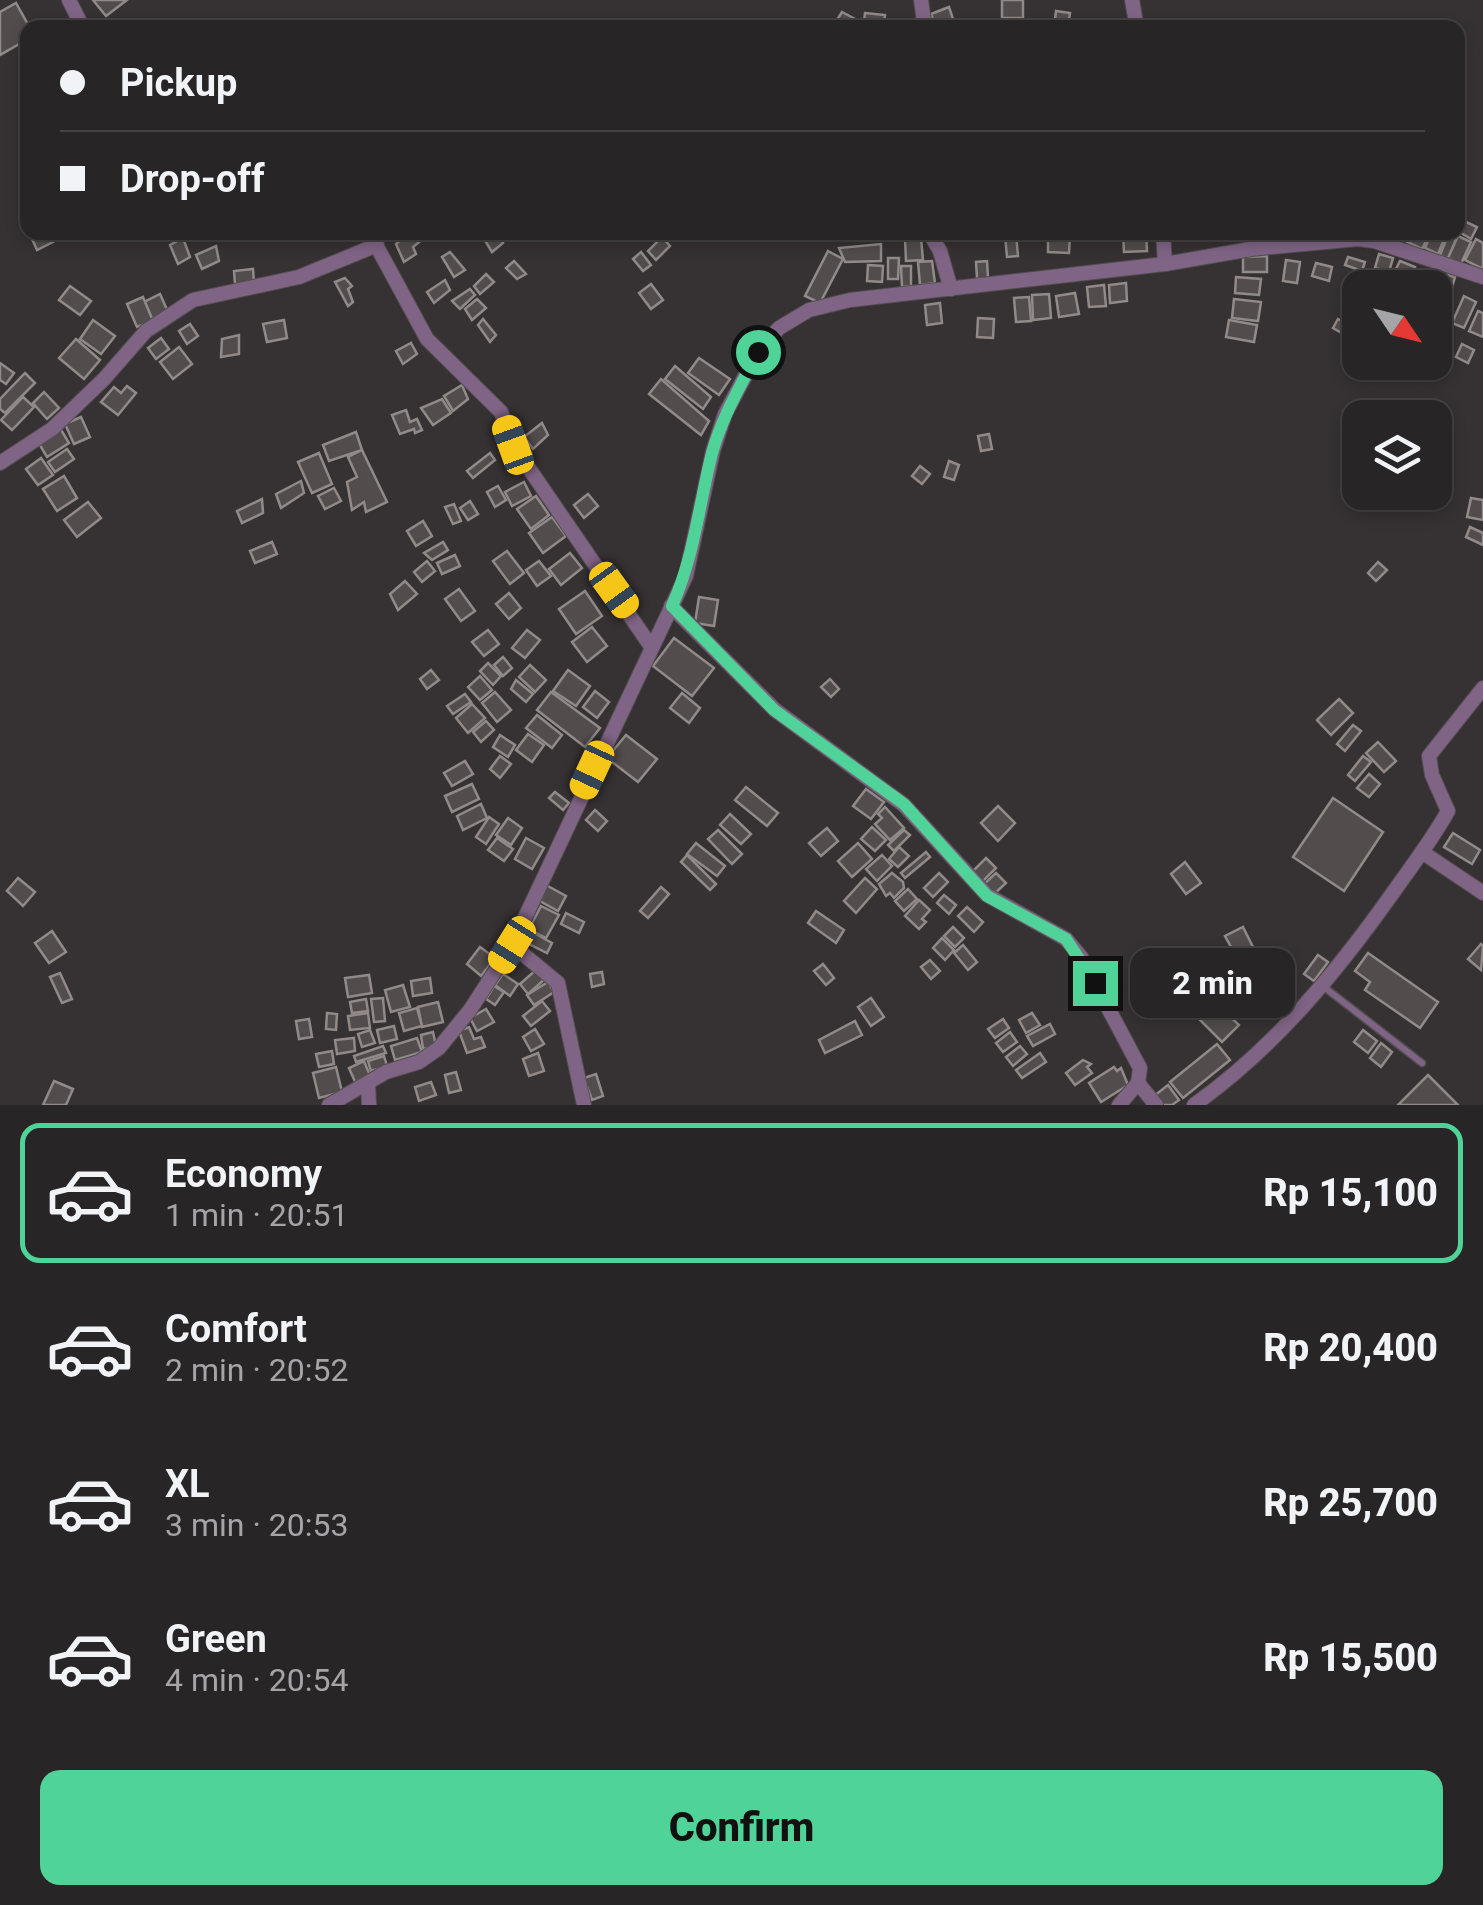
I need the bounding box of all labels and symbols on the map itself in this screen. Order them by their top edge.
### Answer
north arrow [1342,270,1452,380]
route start [736,330,781,375]
car [489,412,537,478]
car [584,557,644,623]
car [566,736,618,804]
car [483,912,541,978]
callout: 2 min [1130,948,1295,1018]
route end [1073,961,1118,1006]

